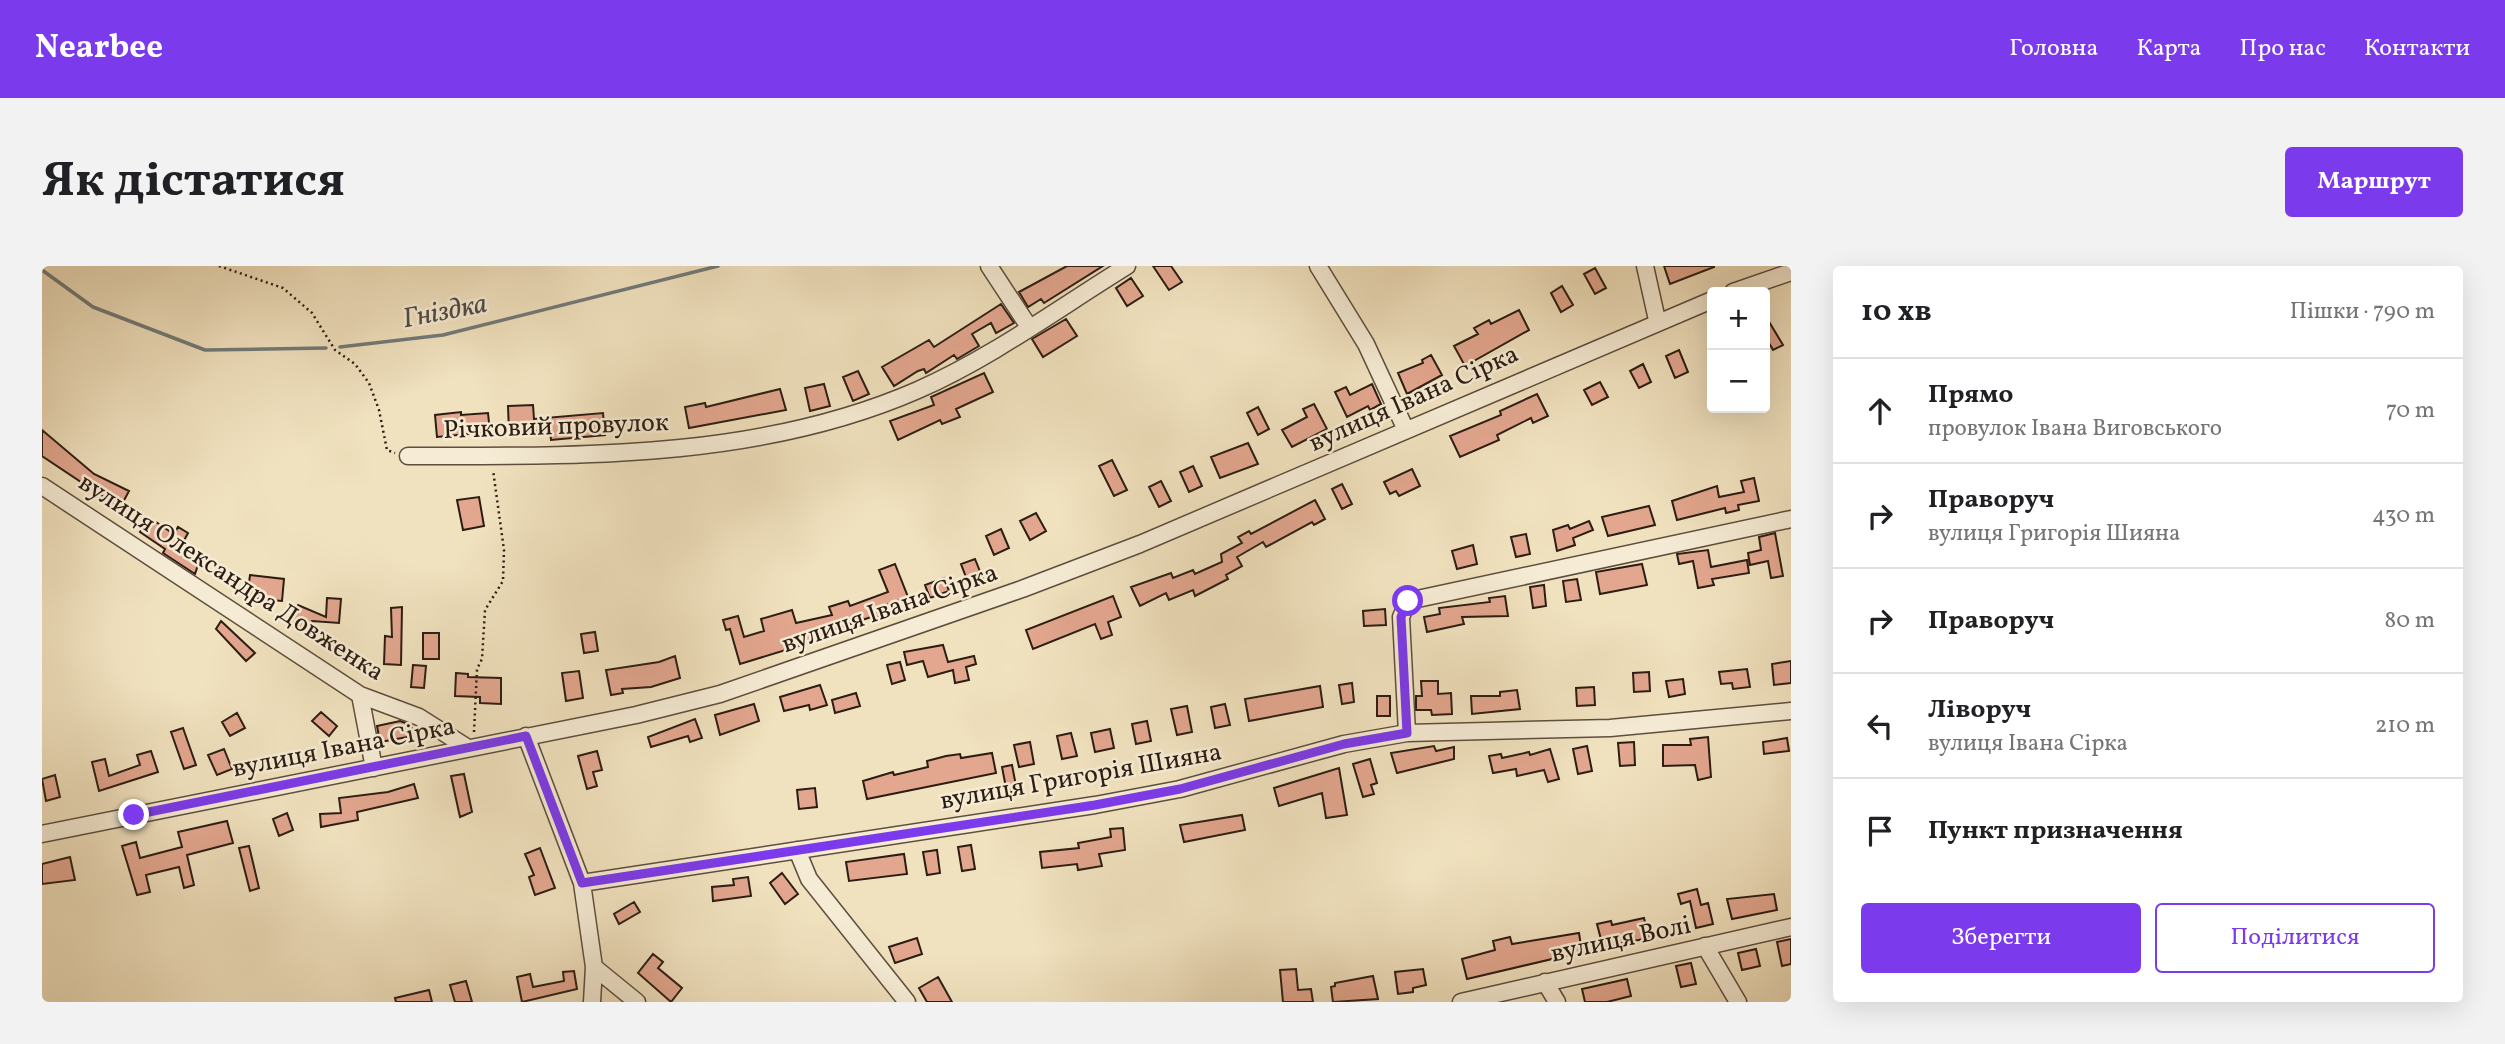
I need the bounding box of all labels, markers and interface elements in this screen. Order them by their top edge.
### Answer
text: Nearbee [35,26,163,72]
text: Головна [2009,32,2098,66]
text: Карта [2136,32,2202,66]
text: Про нас [2240,32,2326,66]
text: Контакти [2364,32,2470,66]
button: Маршрут [2285,147,2463,217]
text: Як дістатися [42,148,345,217]
water label: Гніздка [399,285,491,339]
map controls [1707,287,1770,413]
button: + [1707,287,1770,350]
text: 10 хв [1861,291,1932,333]
text: Пішки · 790 m [2290,296,2435,328]
street label: вулиця Івана Сірка [1303,337,1525,461]
button: − [1707,350,1770,413]
text: Прямо [1928,377,2013,413]
icon: ahead [1861,392,1899,430]
text: 70 m [2386,395,2435,427]
street label: Річковий провулок [443,405,670,449]
text: провулок Івана Виговського [1928,413,2222,445]
street label: вулиця Олександра Довженка [71,465,391,691]
text: Праворуч [1928,482,2054,518]
icon: right [1861,497,1899,535]
text: 430 m [2372,500,2435,532]
text: вулиця Григорія Шияна [1928,518,2181,550]
street label: вулиця Івана Сірка [777,555,1003,663]
route start [1392,585,1423,616]
icon: right [1861,602,1899,640]
text: Праворуч [1928,603,2054,639]
text: 80 m [2385,605,2435,637]
text: Ліворуч [1928,692,2031,728]
icon: left [1861,707,1899,745]
street label: вулиця Івана Сірка [230,709,458,787]
text: 210 m [2375,710,2435,742]
text: вулиця Івана Сірка [1928,728,2128,760]
street label: вулиця Григорія Шияна [937,734,1225,820]
route end [118,799,149,830]
icon: arrive [1861,812,1899,850]
text: Пункт призначення [1928,813,2183,849]
button: Зберегти [1861,903,2141,973]
button: Поділитися [2155,903,2435,973]
street label: вулиця Волі [1548,908,1694,972]

